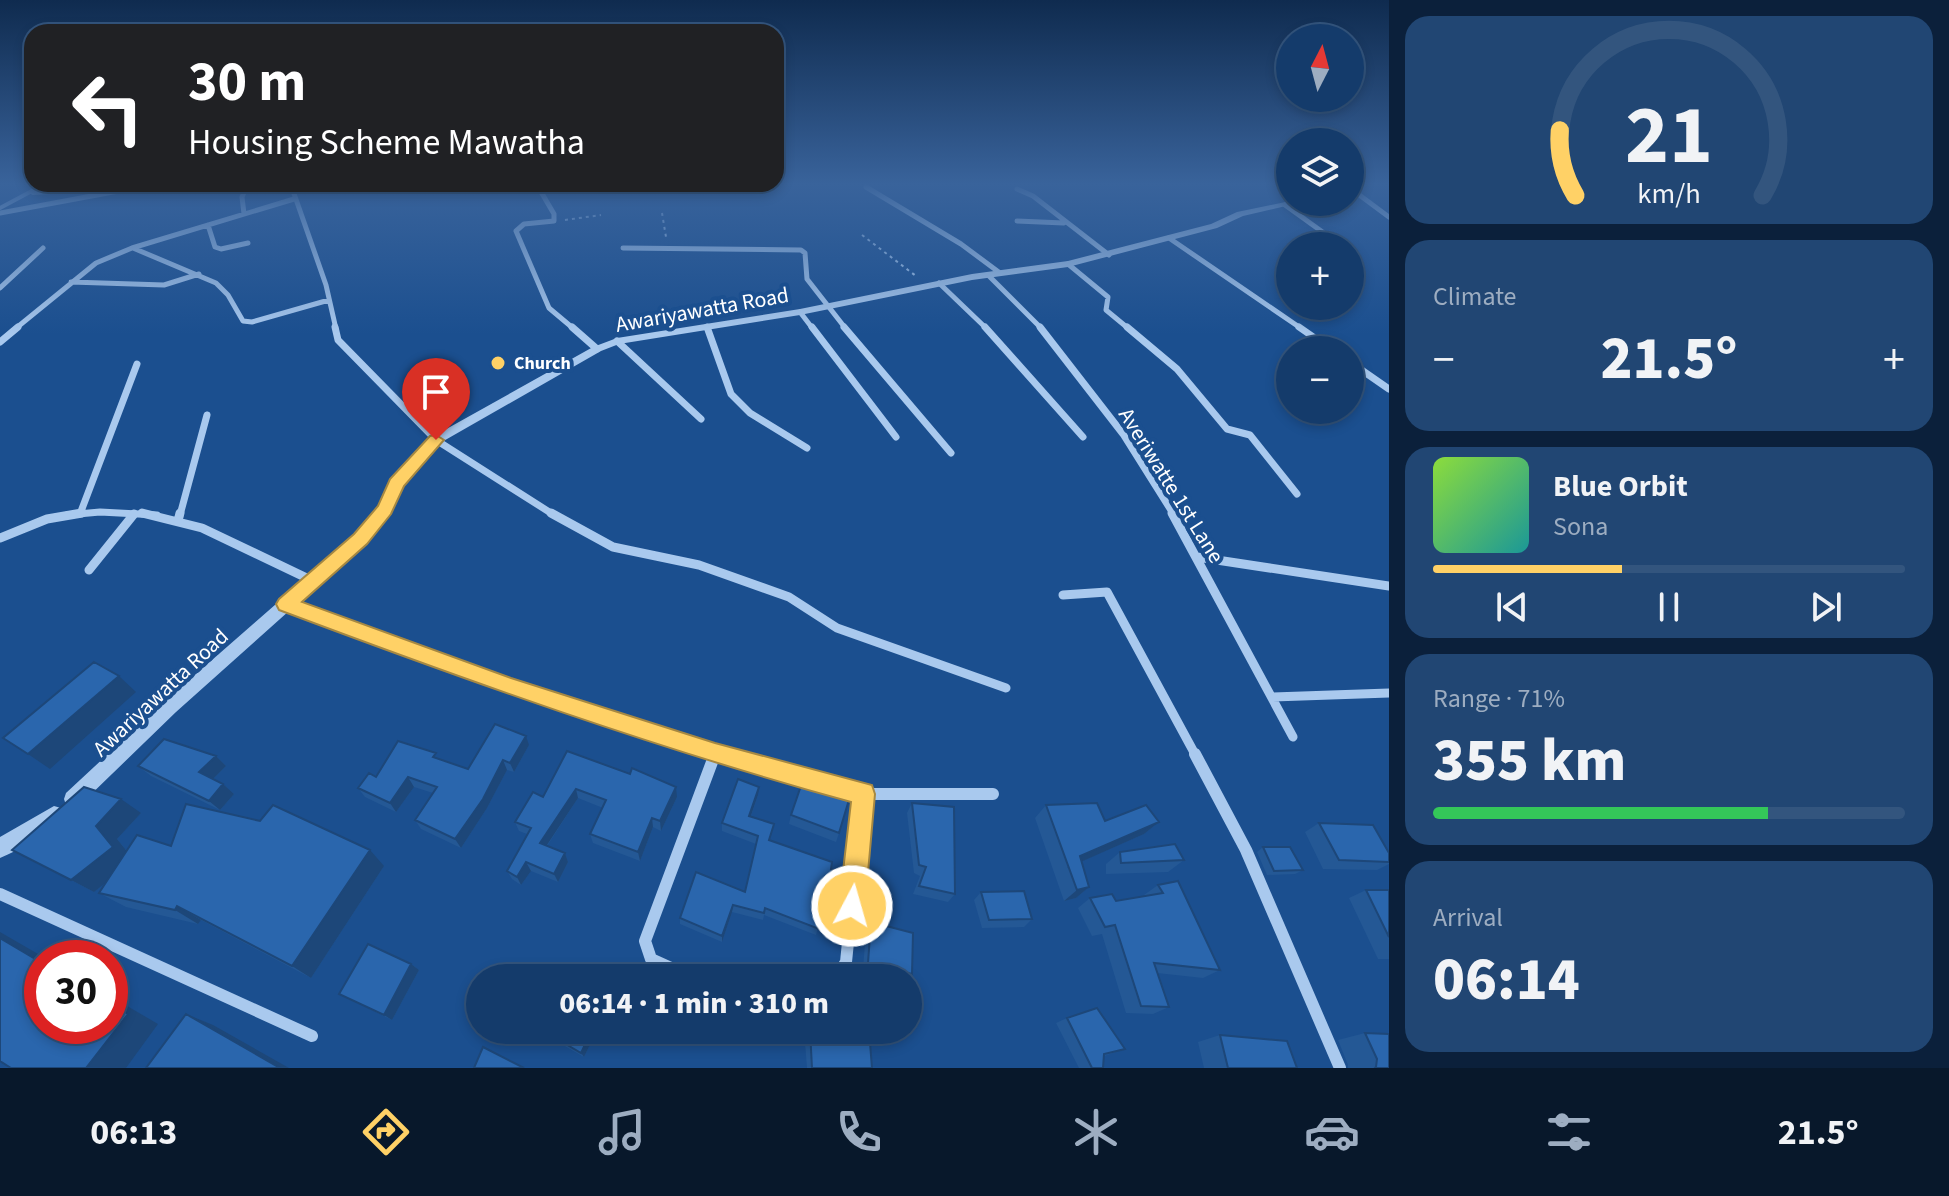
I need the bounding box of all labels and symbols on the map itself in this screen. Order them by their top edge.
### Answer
north arrow [1276,24,1364,112]
street label: Awariyawatta Road [613,279,791,341]
place label: Church [514,351,571,376]
marker: Church [489,354,507,372]
pin [402,358,470,440]
street label: Averiwatte 1st Lane [1110,402,1232,570]
street label: Awariyawatta Road [86,621,236,764]
position arrow [810,864,894,948]
speed limit sign: 30 [24,940,128,1044]

